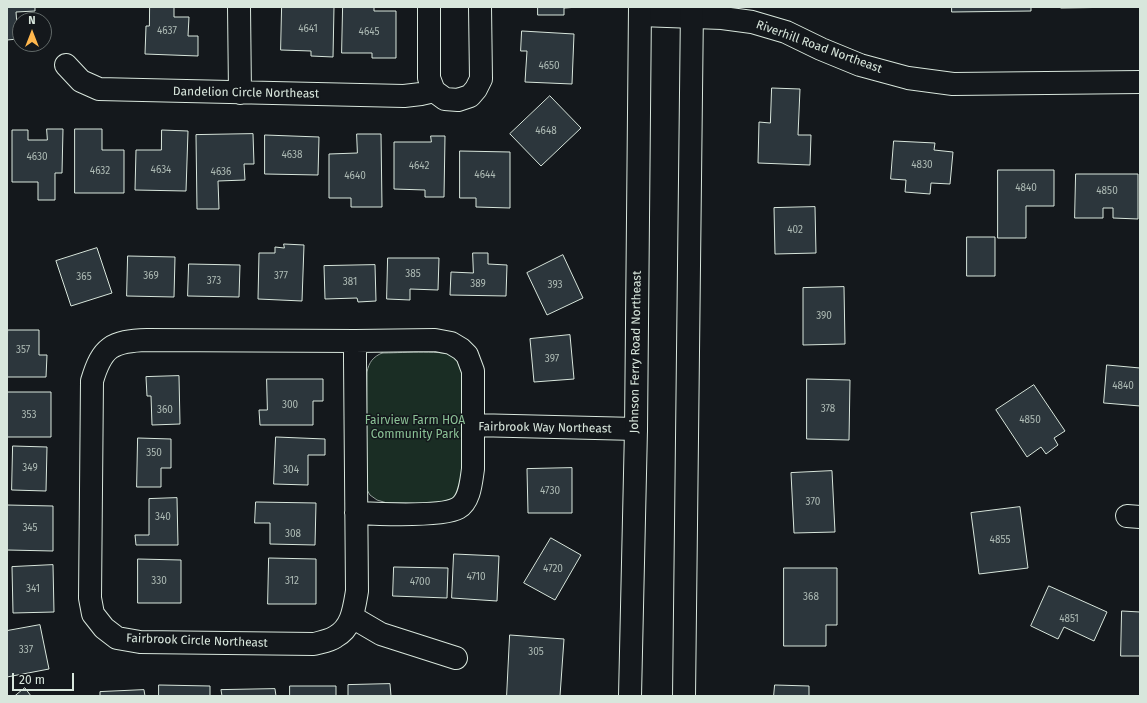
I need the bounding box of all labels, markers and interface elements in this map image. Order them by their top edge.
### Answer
north arrow [12,12,52,52]
text: N [28,14,36,27]
street label: Riverhill Road Northeast [754,17,884,77]
house number: 4641 [298,23,318,35]
house number: 4637 [157,25,177,37]
house number: 4645 [359,26,379,38]
house number: 4650 [538,60,560,72]
street label: Dandelion Circle Northeast [173,85,319,101]
house number: 4648 [535,125,557,137]
house number: 4638 [281,149,303,161]
house number: 4630 [26,151,48,163]
house number: 4830 [911,159,933,171]
house number: 4642 [409,160,429,172]
house number: 4634 [151,164,171,176]
house number: 4632 [90,165,110,177]
house number: 4636 [211,166,231,178]
house number: 4644 [474,169,496,181]
house number: 4640 [344,170,366,182]
house number: 4840 [1015,182,1037,194]
house number: 4850 [1096,185,1118,197]
house number: 402 [787,224,803,236]
house number: 385 [405,268,421,280]
house number: 369 [143,270,159,282]
house number: 377 [274,270,288,282]
house number: 365 [76,271,92,283]
street label: Johnson Ferry Road Northeast [627,271,645,433]
house number: 373 [207,275,221,287]
house number: 381 [343,276,357,288]
house number: 389 [470,278,486,290]
house number: 393 [548,279,562,291]
house number: 390 [816,310,832,322]
house number: 357 [16,344,30,356]
house number: 397 [545,353,559,365]
house number: 4840 [1112,380,1134,392]
house number: 300 [282,399,298,411]
house number: 378 [821,403,835,415]
house number: 360 [157,404,173,416]
house number: 353 [22,409,36,421]
park label: Fairview Farm HOA Community Park [365,414,465,442]
house number: 4850 [1019,414,1041,426]
street label: Fairbrook Way Northeast [478,420,612,436]
house number: 350 [146,447,162,459]
house number: 349 [22,462,38,474]
house number: 304 [283,464,299,476]
house number: 4730 [540,485,560,497]
house number: 370 [806,496,820,508]
house number: 340 [155,511,171,523]
house number: 345 [22,522,38,534]
house number: 308 [285,528,301,540]
house number: 4855 [990,534,1010,546]
house number: 4720 [543,563,563,575]
house number: 4710 [466,571,486,583]
house number: 330 [151,575,167,587]
house number: 312 [285,575,299,587]
house number: 4700 [410,576,430,588]
house number: 341 [26,583,40,595]
house number: 368 [803,591,819,603]
house number: 4851 [1059,613,1079,625]
street label: Fairbrook Circle Northeast [126,631,268,651]
house number: 337 [19,644,33,656]
house number: 305 [528,646,544,658]
scale bar [14,665,76,691]
text: 20 m [19,673,45,687]

